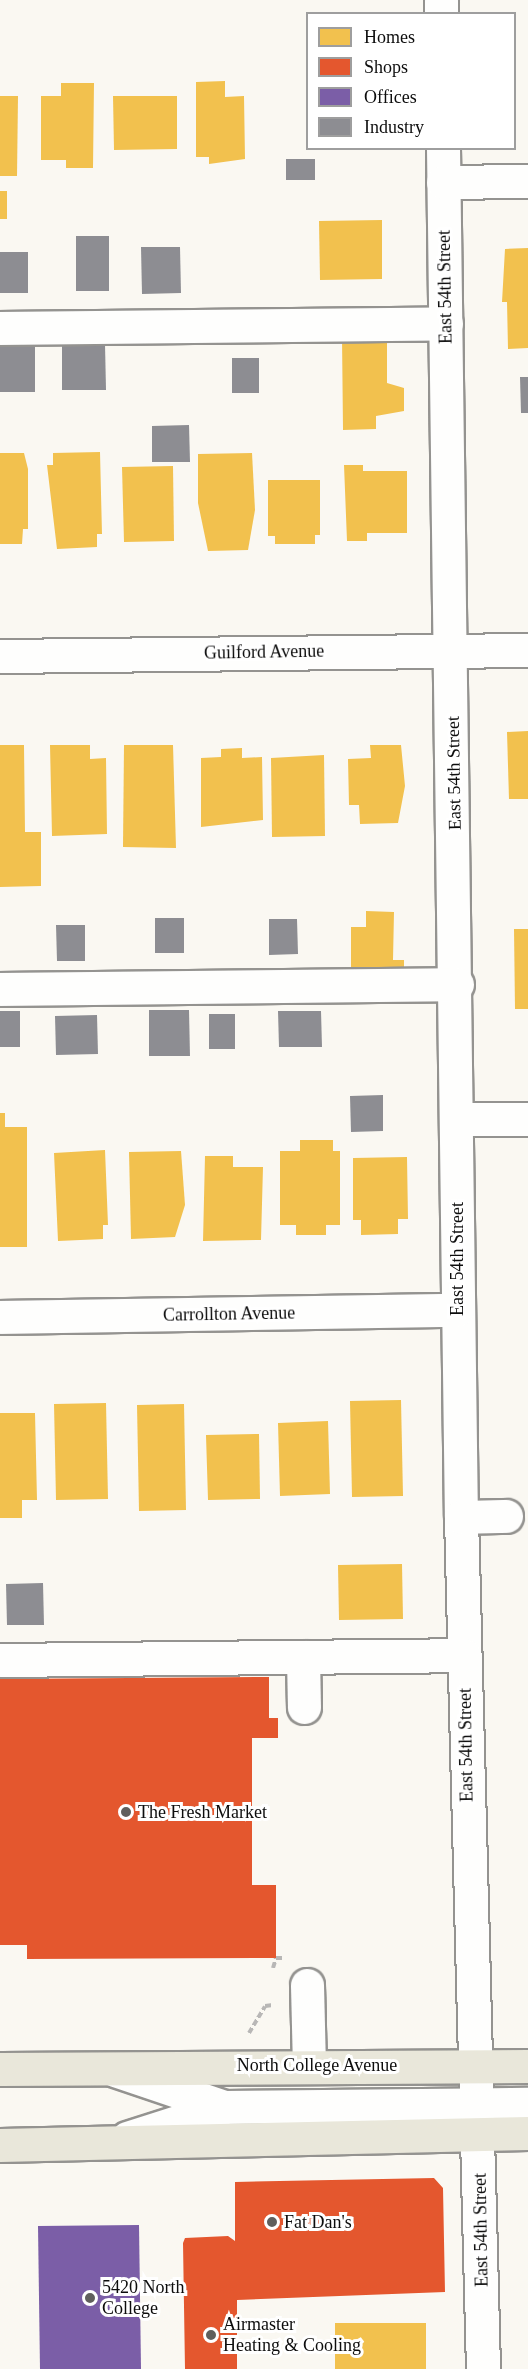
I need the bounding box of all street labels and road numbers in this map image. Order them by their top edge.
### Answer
street label: East 54th Street [433,230,457,344]
street label: Guilford Avenue [203,640,325,664]
street label: East 54th Street [442,716,466,830]
street label: East 54th Street [446,1202,468,1316]
street label: Carrollton Avenue [162,1302,296,1326]
street label: East 54th Street [454,1688,478,1802]
street label: North College Avenue [236,2054,398,2076]
street label: East 54th Street [469,2173,493,2287]

